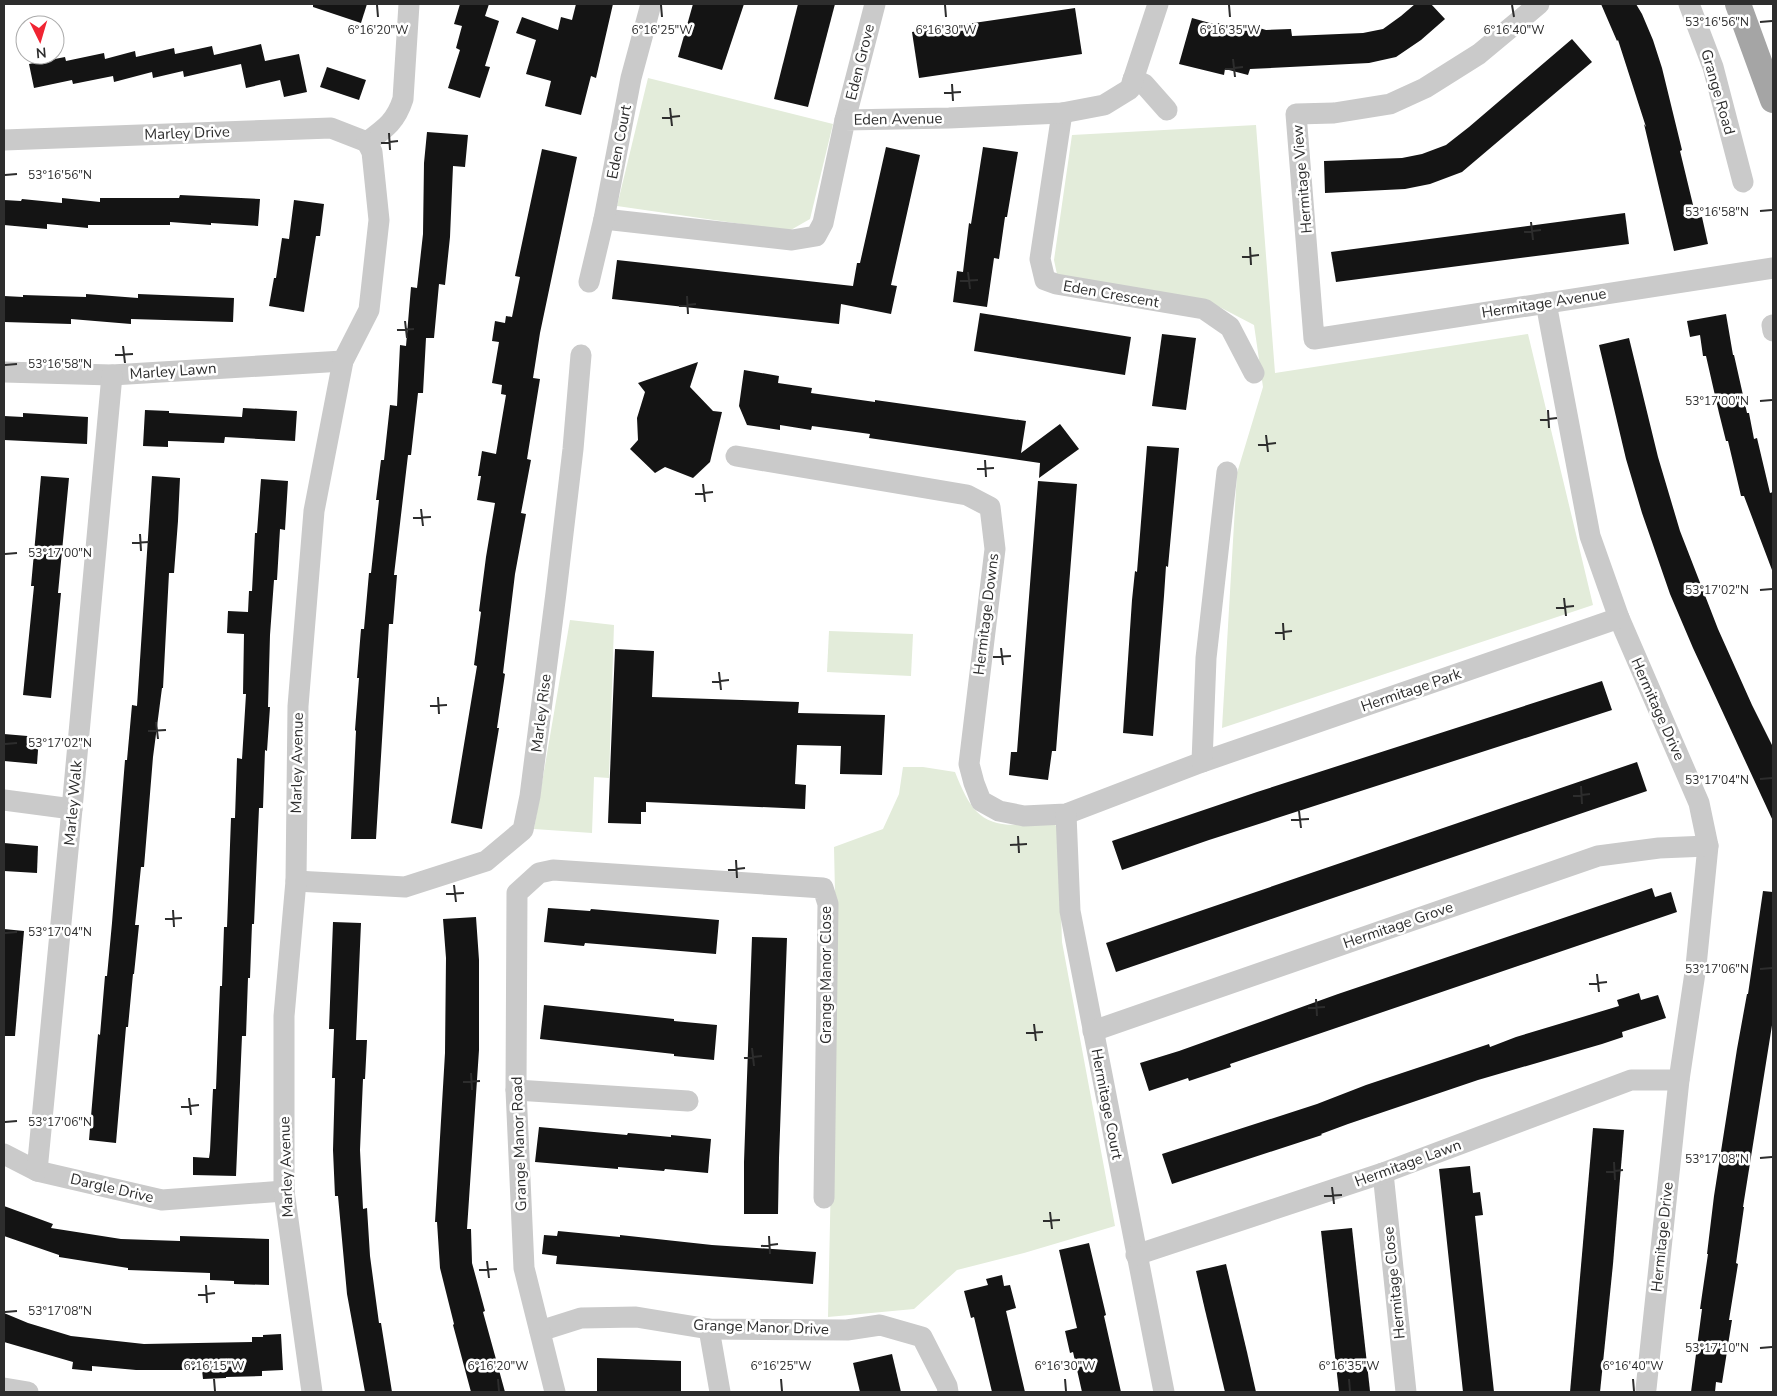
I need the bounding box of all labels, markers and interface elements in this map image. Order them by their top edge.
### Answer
text: 53°16'56"N [1685,14,1749,30]
north arrow [15,15,65,65]
text: 6°16'20"W [347,22,409,38]
text: 6°16'25"W [631,22,693,38]
street label: Eden Grove [841,22,879,102]
text: 6°16'30"W [915,22,977,38]
text: 6°16'35"W [1199,22,1261,38]
text: 6°16'40"W [1483,22,1545,38]
text: N [35,43,47,62]
street label: Grange Road [1696,47,1740,137]
street label: Eden Court [602,102,636,181]
street label: Eden Avenue [853,108,943,130]
street label: Marley Drive [144,122,230,144]
street label: Hermitage View [1287,123,1317,234]
text: 53°16'56"N [28,167,92,183]
text: 53°16'58"N [1685,204,1749,220]
street label: Eden Crescent [1062,276,1161,312]
street label: Hermitage Avenue [1480,283,1608,323]
text: 53°16'58"N [28,356,92,372]
street label: Marley Lawn [129,358,217,384]
text: 53°17'00"N [1685,393,1749,409]
text: 53°17'00"N [28,545,92,561]
street label: Hermitage Downs [969,552,1003,676]
text: 53°17'02"N [1685,582,1749,598]
street label: Hermitage Drive [1626,654,1690,764]
street label: Hermitage Park [1358,663,1464,717]
street label: Marley Rise [526,673,556,753]
street label: Marley Avenue [286,712,308,814]
text: 53°17'02"N [28,735,92,751]
street label: Marley Walk [59,759,87,846]
text: 53°17'04"N [1685,772,1749,788]
street label: Hermitage Grove [1340,897,1456,953]
street label: Grange Manor Close [816,906,836,1044]
text: 53°17'04"N [28,924,92,940]
text: 53°17'06"N [1685,961,1749,977]
street label: Hermitage Court [1086,1047,1128,1162]
street label: Grange Manor Road [507,1076,531,1212]
text: 53°17'06"N [28,1114,92,1130]
street label: Marley Avenue [274,1116,298,1218]
street label: Hermitage Lawn [1352,1134,1464,1192]
text: 53°17'08"N [1685,1151,1749,1167]
street label: Dargle Drive [68,1169,156,1207]
street label: Hermitage Drive [1646,1181,1678,1293]
street label: Hermitage Close [1378,1226,1410,1340]
text: 53°17'08"N [28,1303,92,1319]
street label: Grange Manor Drive [693,1315,829,1339]
text: 53°17'10"N [1685,1340,1749,1356]
text: 6°16'15"W [183,1358,245,1374]
text: 6°16'20"W [467,1358,529,1374]
text: 6°16'25"W [750,1358,812,1374]
text: 6°16'30"W [1034,1358,1096,1374]
text: 6°16'35"W [1318,1358,1380,1374]
text: 6°16'40"W [1602,1358,1664,1374]

